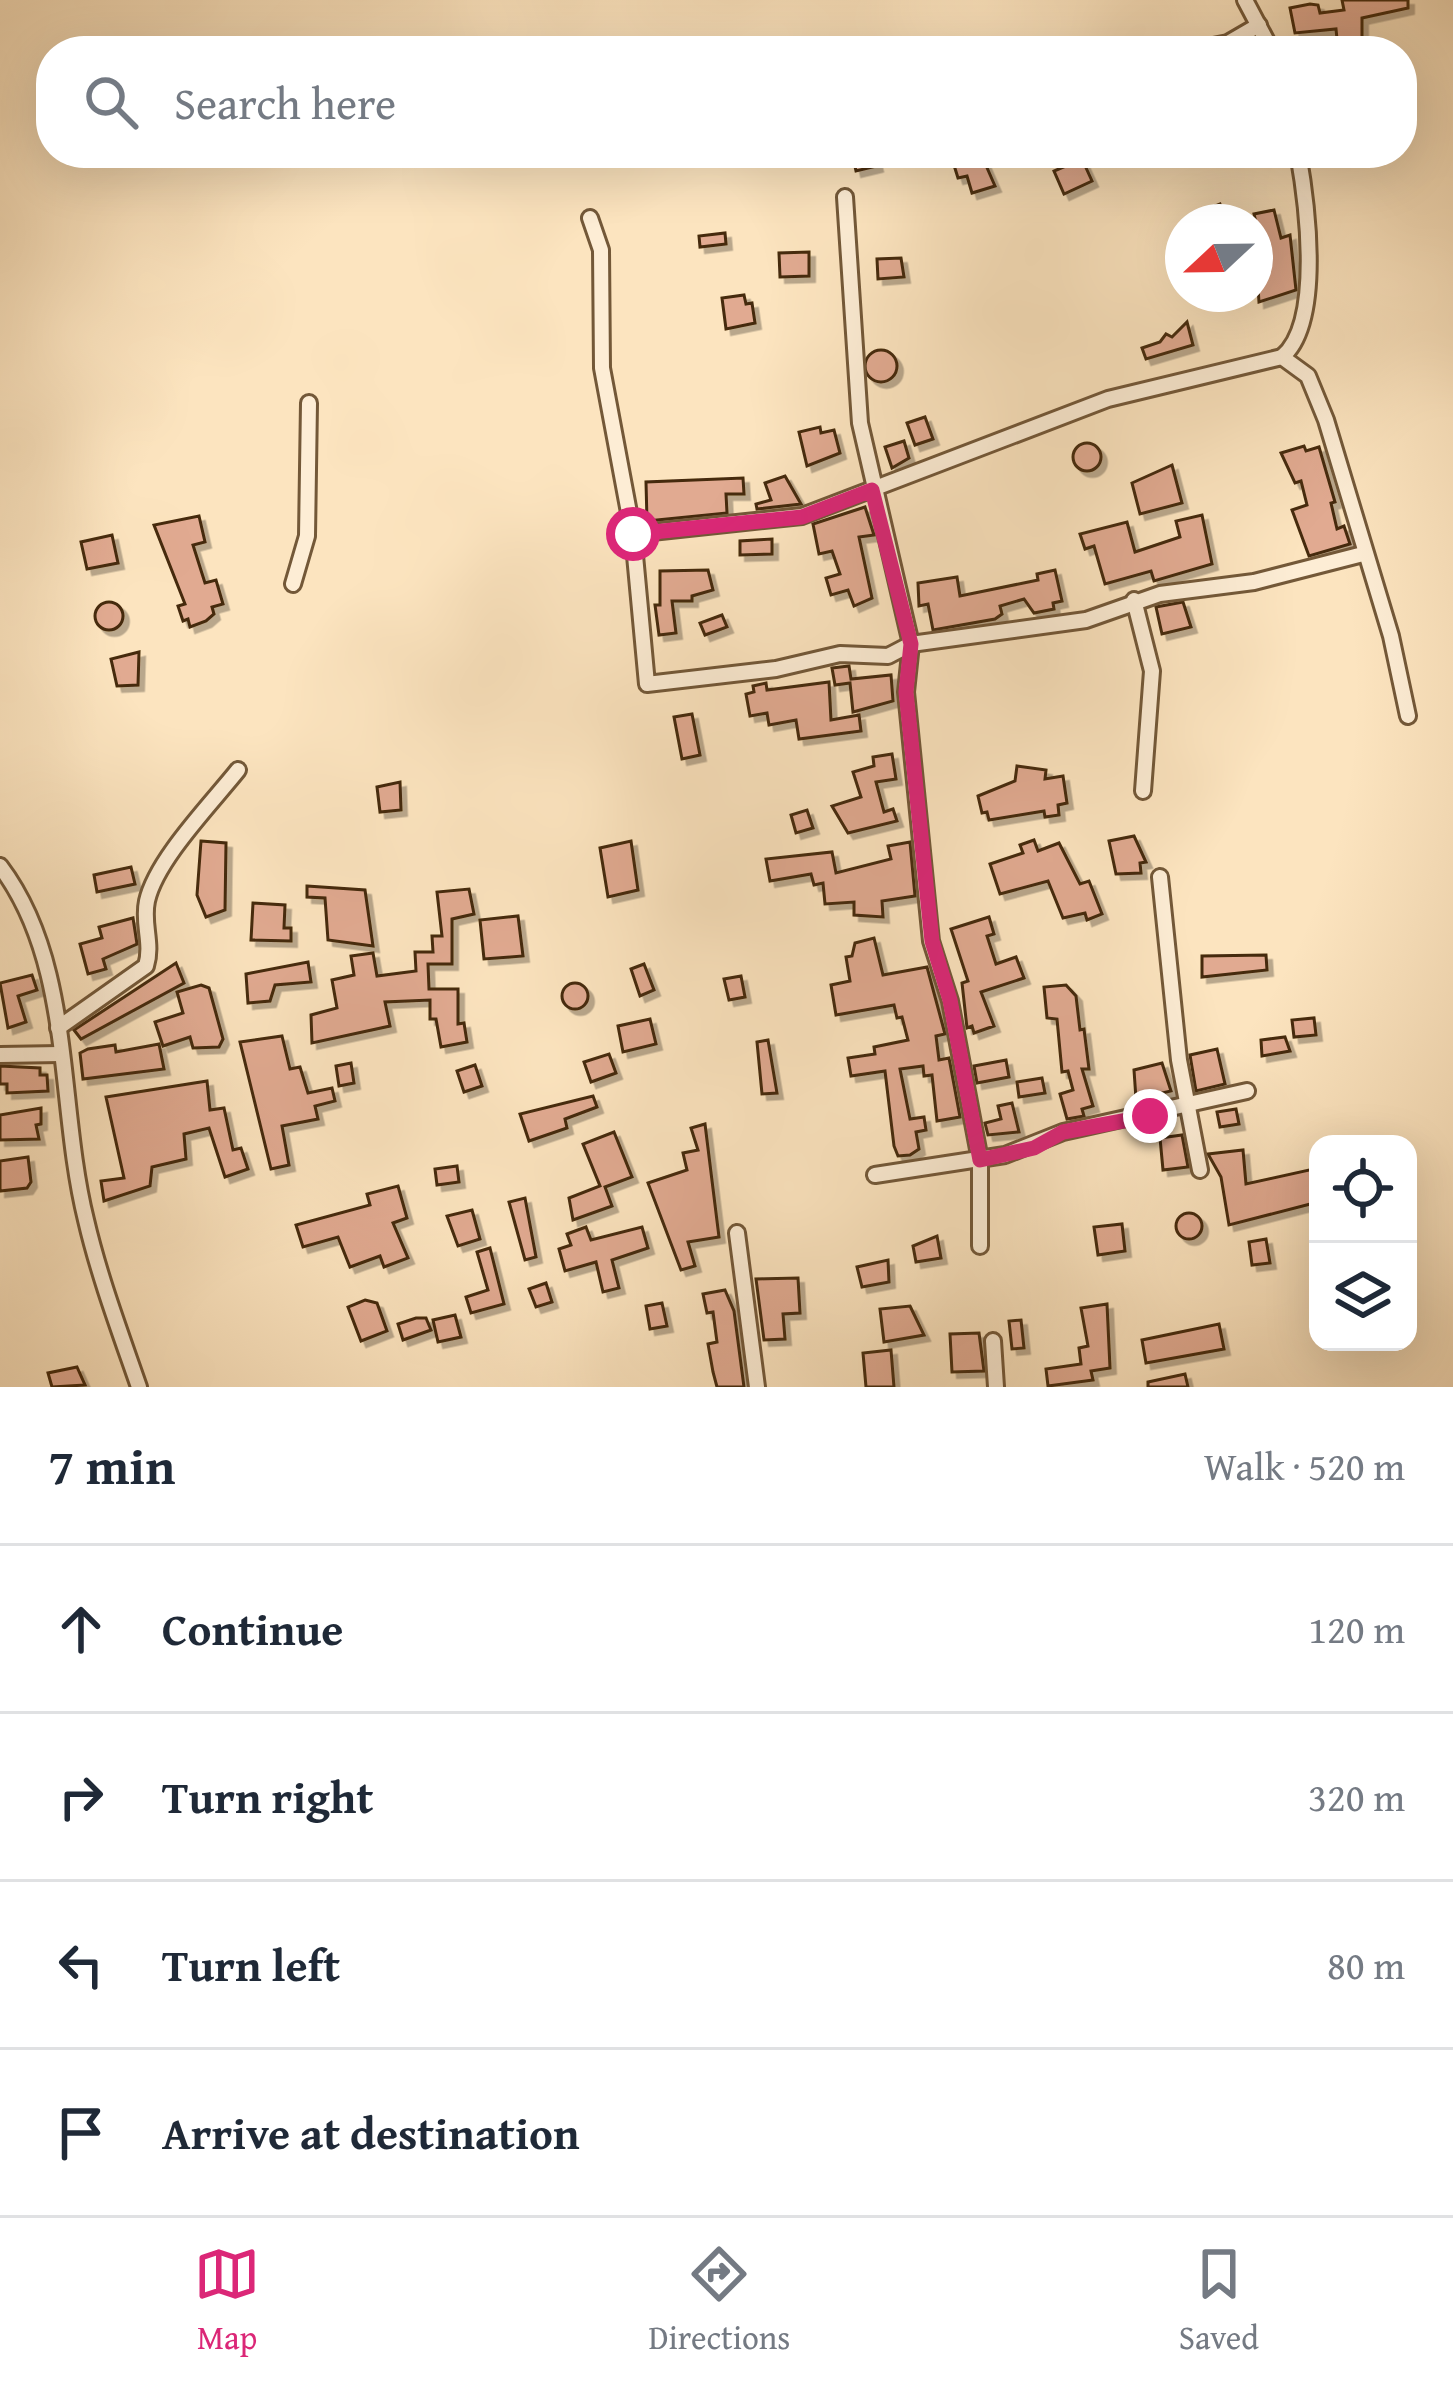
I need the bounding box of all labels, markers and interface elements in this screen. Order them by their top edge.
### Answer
search box [36,36,1417,168]
icon: search [78,69,144,135]
text: Search here [174,70,396,135]
north arrow [1165,204,1273,312]
route start [606,507,660,561]
route end [1123,1089,1177,1143]
map controls [1309,1135,1417,1351]
button: locate [1309,1135,1417,1243]
button: layers [1309,1243,1417,1351]
text: 7 min [48,1428,175,1503]
text: Walk · 520 m [1204,1437,1405,1494]
icon: ahead [48,1596,114,1662]
text: Continue [162,1596,343,1661]
text: 120 m [1308,1600,1405,1657]
icon: right [48,1764,114,1830]
text: Turn right [162,1764,374,1829]
text: 320 m [1308,1768,1405,1825]
icon: left [48,1932,114,1998]
text: Turn left [162,1932,340,1997]
text: 80 m [1327,1936,1405,1993]
icon: arrive [48,2100,114,2166]
text: Arrive at destination [162,2100,580,2165]
tab: Map [194,2241,260,2361]
tab: Directions [649,2241,790,2361]
tab: Saved [1179,2241,1259,2361]

